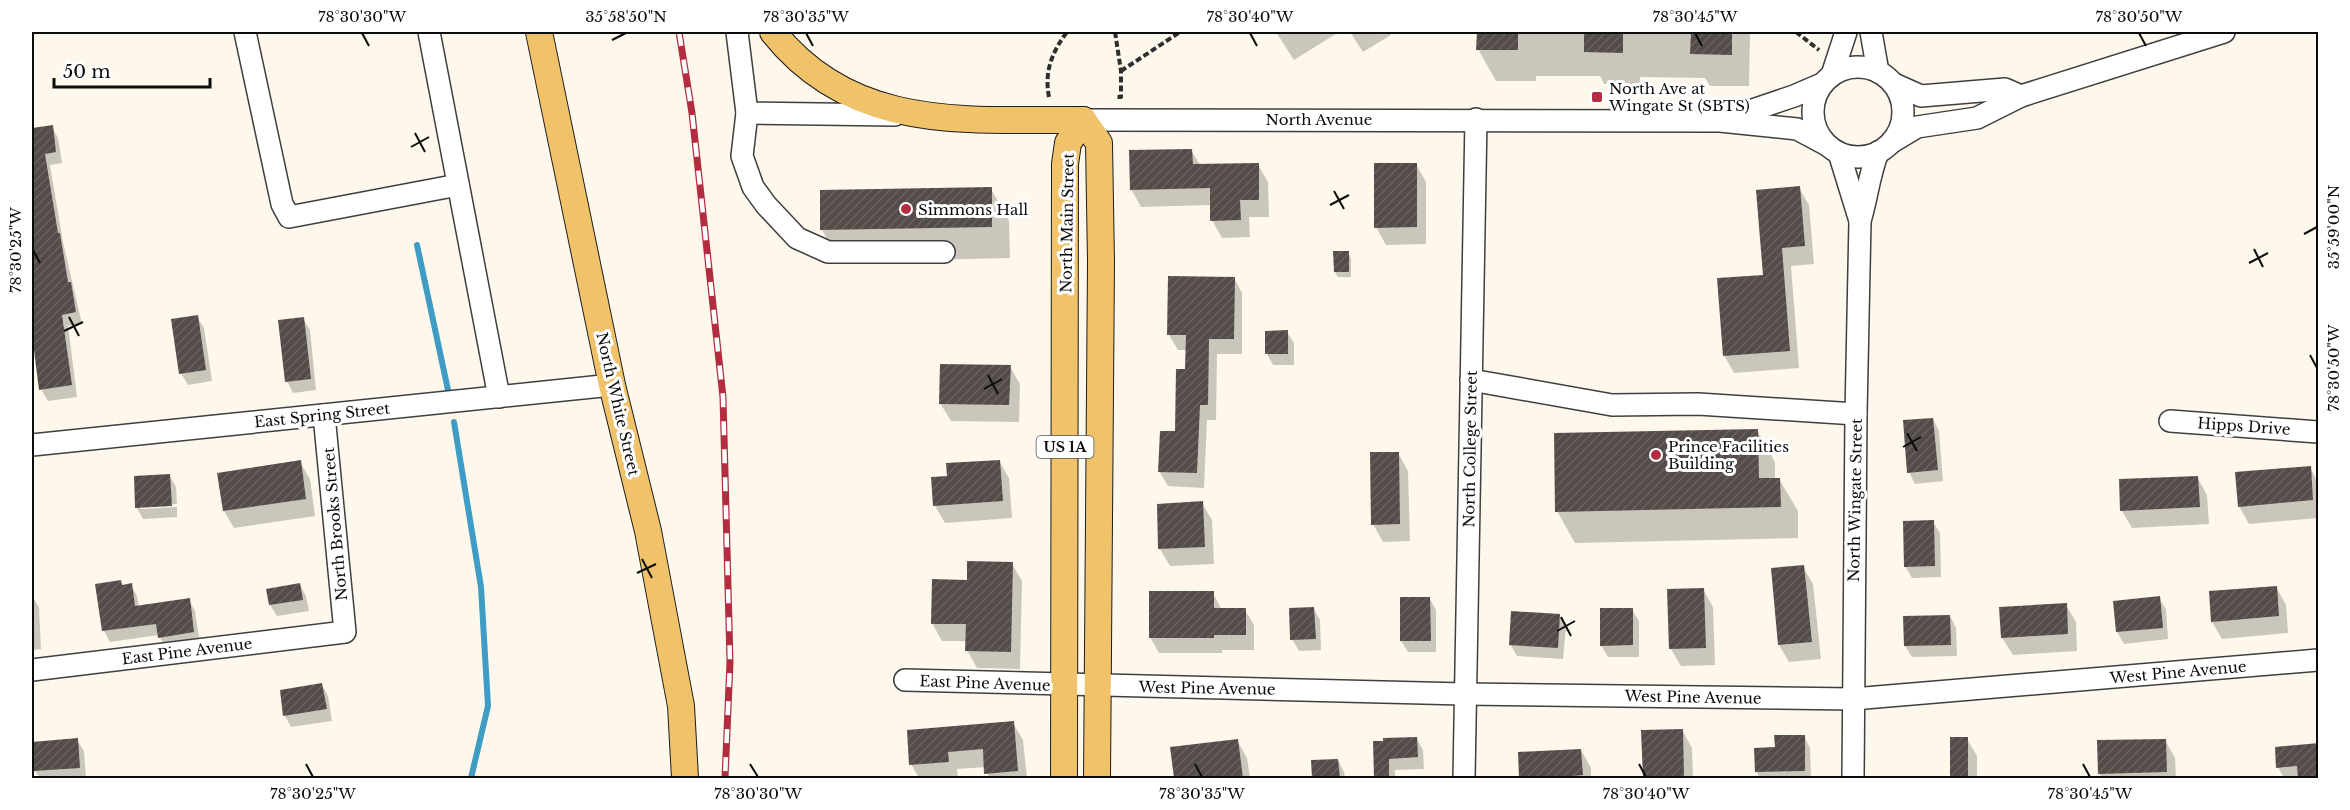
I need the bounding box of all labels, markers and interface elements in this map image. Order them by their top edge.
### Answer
text: 78°30'30"W [318,7,406,26]
text: 35°58'50"N [585,7,667,26]
text: 78°30'35"W [763,7,849,26]
text: 78°30'40"W [1206,7,1294,26]
text: 78°30'45"W [1653,7,1738,26]
text: 78°30'50"W [2095,7,2183,26]
scale bar [54,51,210,89]
text: 50 m [63,61,111,83]
place label: North Ave at Wingate St (SBTS) [1608,79,1750,115]
marker: North Ave at Wingate St (SBTS) [1590,90,1604,104]
street label: North Avenue [1266,110,1372,129]
street label: North Main Street [1056,153,1078,293]
text: 35°59'00"N [2324,185,2343,269]
place label: Simmons Hall [918,200,1028,219]
marker: Simmons Hall [899,202,913,216]
text: 78°30'25"W [6,207,25,293]
text: 78°30'50"W [2324,324,2343,412]
street label: North White Street [592,330,644,478]
street label: North College Street [1459,370,1481,528]
street label: East Spring Street [253,398,391,432]
street label: Hipps Drive [2197,413,2291,439]
street label: North Wingate Street [1844,418,1866,582]
road number: US 1A [1036,436,1094,458]
place label: Prince Facilities Building [1668,437,1789,473]
street label: North Brooks Street [319,446,351,601]
marker: Prince Facilities Building [1649,448,1663,462]
street label: East Pine Avenue [121,634,253,668]
street label: West Pine Avenue [2108,657,2247,688]
street label: East Pine Avenue [919,671,1051,695]
street label: West Pine Avenue [1137,677,1276,699]
street label: West Pine Avenue [1623,686,1762,708]
text: 78°30'25"W [270,784,356,803]
text: 78°30'30"W [714,784,802,803]
text: 78°30'35"W [1159,784,1245,803]
text: 78°30'40"W [1602,784,1690,803]
text: 78°30'45"W [2048,784,2133,803]

